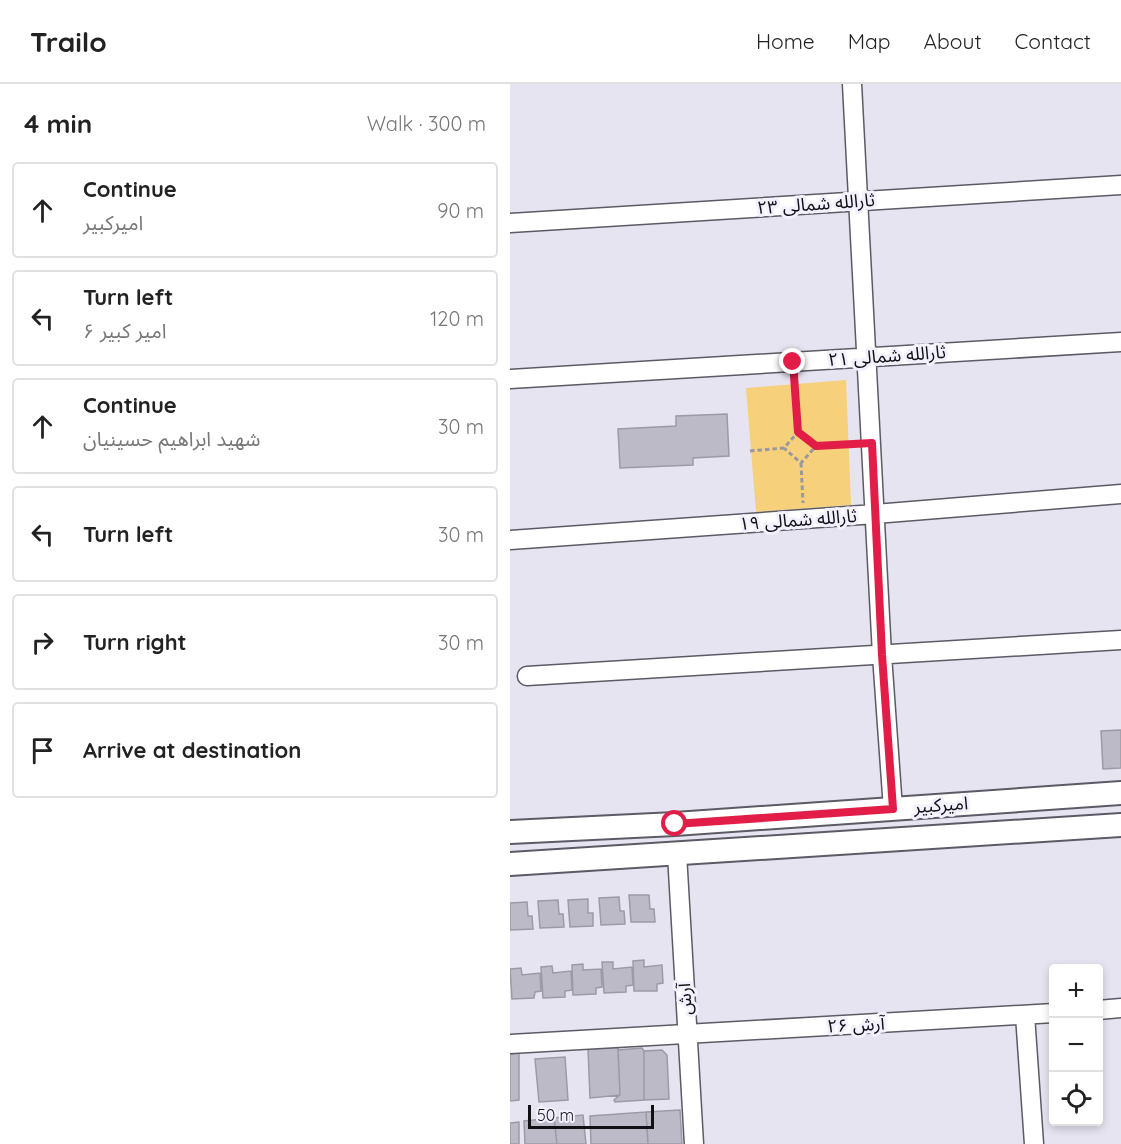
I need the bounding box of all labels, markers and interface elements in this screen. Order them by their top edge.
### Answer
text: Trailo [30,24,107,59]
text: Home [756,28,815,54]
text: Map [848,28,891,54]
text: About [924,28,982,54]
text: Contact [1015,28,1091,54]
text: 4 min [24,107,92,140]
text: Walk · 300 m [367,111,486,136]
text: Continue [83,175,177,203]
street label: ثارالله شمالی ۲۳ [756,188,876,219]
icon: ahead [26,194,59,227]
text: 90 m [437,198,484,223]
text: امیرکبیر [83,210,143,235]
text: Turn left [83,283,173,311]
icon: left [26,302,59,335]
text: 120 m [430,306,484,331]
text: امیر کبیر ۶ [83,318,167,343]
street label: ثارالله شمالی ۲۱ [827,340,947,371]
route end [779,348,805,374]
text: Continue [83,391,177,419]
icon: ahead [26,410,59,443]
text: 30 m [438,414,484,439]
text: شهید ابراهیم حسینیان [83,426,260,451]
street label: ثارالله شمالی ۱۹ [738,504,858,535]
icon: left [26,518,59,551]
text: Turn left [83,520,173,548]
text: 30 m [438,522,484,547]
icon: right [26,626,59,659]
text: Turn right [83,628,187,656]
text: 30 m [438,630,484,655]
icon: arrive [26,734,59,767]
text: Arrive at destination [83,736,301,764]
street label: امیرکبیر [912,791,969,818]
route start [661,810,687,836]
map controls [1049,964,1103,1126]
button: + [1049,964,1103,1018]
street label: آرش [672,982,697,1016]
street label: آرش ۲۶ [827,1011,886,1037]
button: − [1049,1018,1103,1072]
button: locate [1049,1072,1103,1126]
scale bar [528,1102,654,1130]
text: 50 m [537,1105,574,1125]

